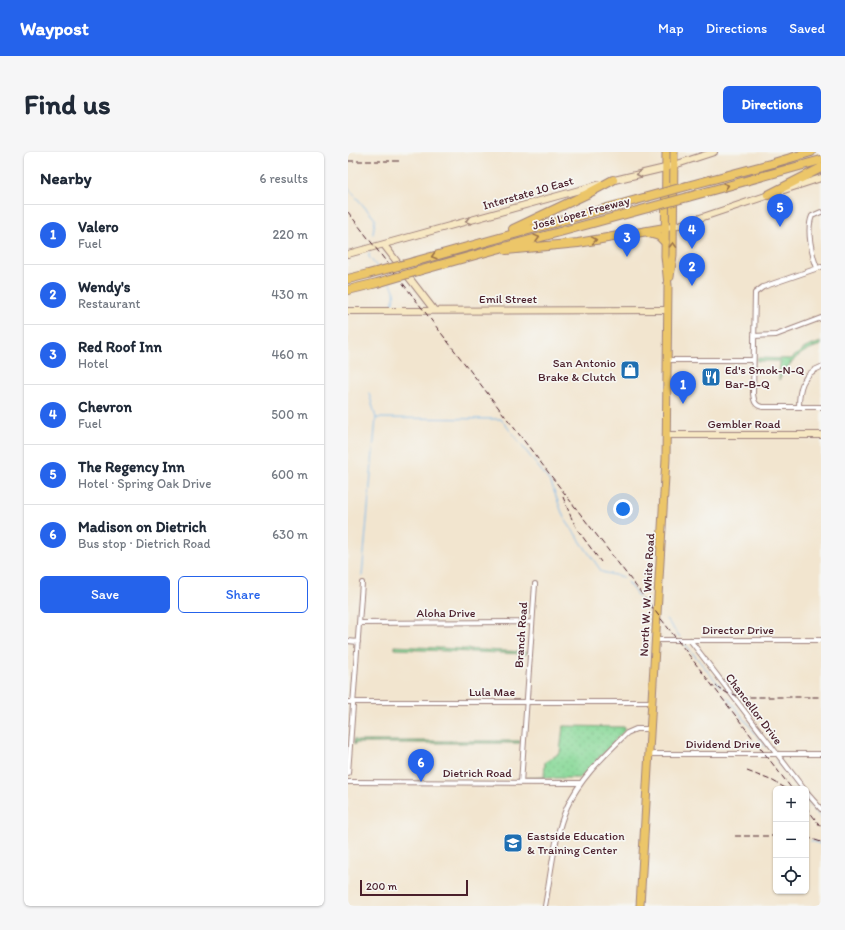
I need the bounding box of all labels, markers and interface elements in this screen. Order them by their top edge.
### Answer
text: Waypost [20,17,89,40]
text: Map [658,20,684,37]
text: Directions [706,20,767,37]
text: Saved [789,20,825,37]
button: Directions [723,86,821,123]
text: Find us [24,87,111,121]
text: Nearby [40,168,92,188]
one-way arrow [636,169,643,178]
text: 6 results [260,171,308,186]
street label: Interstate 10 East [481,173,575,213]
one-way arrow [722,183,729,191]
street label: José López Freeway [531,193,631,233]
pin: 5 [767,194,793,227]
one-way arrow [464,216,471,225]
pin: 4 [679,216,705,249]
text: Valero [78,218,119,236]
pin: 3 [614,224,640,257]
text: 1 [50,227,56,242]
text: 220 m [272,227,308,242]
one-way arrow [533,234,540,243]
text: Fuel [78,236,102,251]
one-way arrow [591,237,597,245]
one-way arrow [669,242,677,248]
one-way arrow [431,251,438,260]
pin: 2 [679,253,705,286]
text: Wendy's [78,278,131,296]
text: 2 [50,287,56,302]
text: 430 m [271,287,308,302]
street label: Emil Street [479,292,537,306]
text: Restaurant [78,296,140,311]
text: Red Roof Inn [78,338,162,356]
text: 3 [49,347,57,362]
text: 460 m [271,347,308,362]
text: Hotel [78,356,108,371]
place label: San Antonio Brake & Clutch [538,356,617,384]
shop icon: San Antonio Brake & Clutch [619,359,641,381]
place label: Ed's Smok-N-Q Bar-B-Q [725,363,804,391]
restaurant icon: Ed's Smok-N-Q Bar-B-Q [700,366,722,388]
pin: 1 [670,371,696,404]
text: Chevron [78,398,132,416]
text: 4 [49,407,57,422]
text: 500 m [271,407,308,422]
text: Fuel [78,416,102,431]
street label: Gembler Road [708,417,781,431]
text: The Regency Inn [78,458,185,476]
text: 5 [50,467,56,482]
text: 600 m [271,467,308,482]
text: Hotel · Spring Oak Drive [78,476,211,491]
your location [613,499,633,519]
text: Madison on Dietrich [78,518,207,536]
text: 6 [50,527,56,542]
text: 630 m [272,527,308,542]
street label: North W. W. White Road [637,533,657,657]
text: Bus stop · Dietrich Road [78,536,210,551]
button: Save [40,576,170,613]
button: Share [178,576,308,613]
street label: Branch Road [512,601,530,668]
street label: Aloha Drive [417,606,476,620]
street label: Director Drive [702,623,774,637]
street label: Chancellor Drive [723,671,786,748]
street label: Lula Mae [469,685,515,699]
street label: Dividend Drive [686,737,761,751]
pin: 6 [408,749,434,782]
street label: Dietrich Road [442,766,512,780]
map controls [773,786,809,894]
button: + [773,786,809,822]
button: − [773,822,809,858]
place label: Eastside Education & Training Center [527,829,625,857]
school or university icon: Eastside Education & Training Center [502,832,524,854]
button: locate [773,858,809,894]
scale bar [360,878,468,897]
text: 200 m [366,880,397,893]

